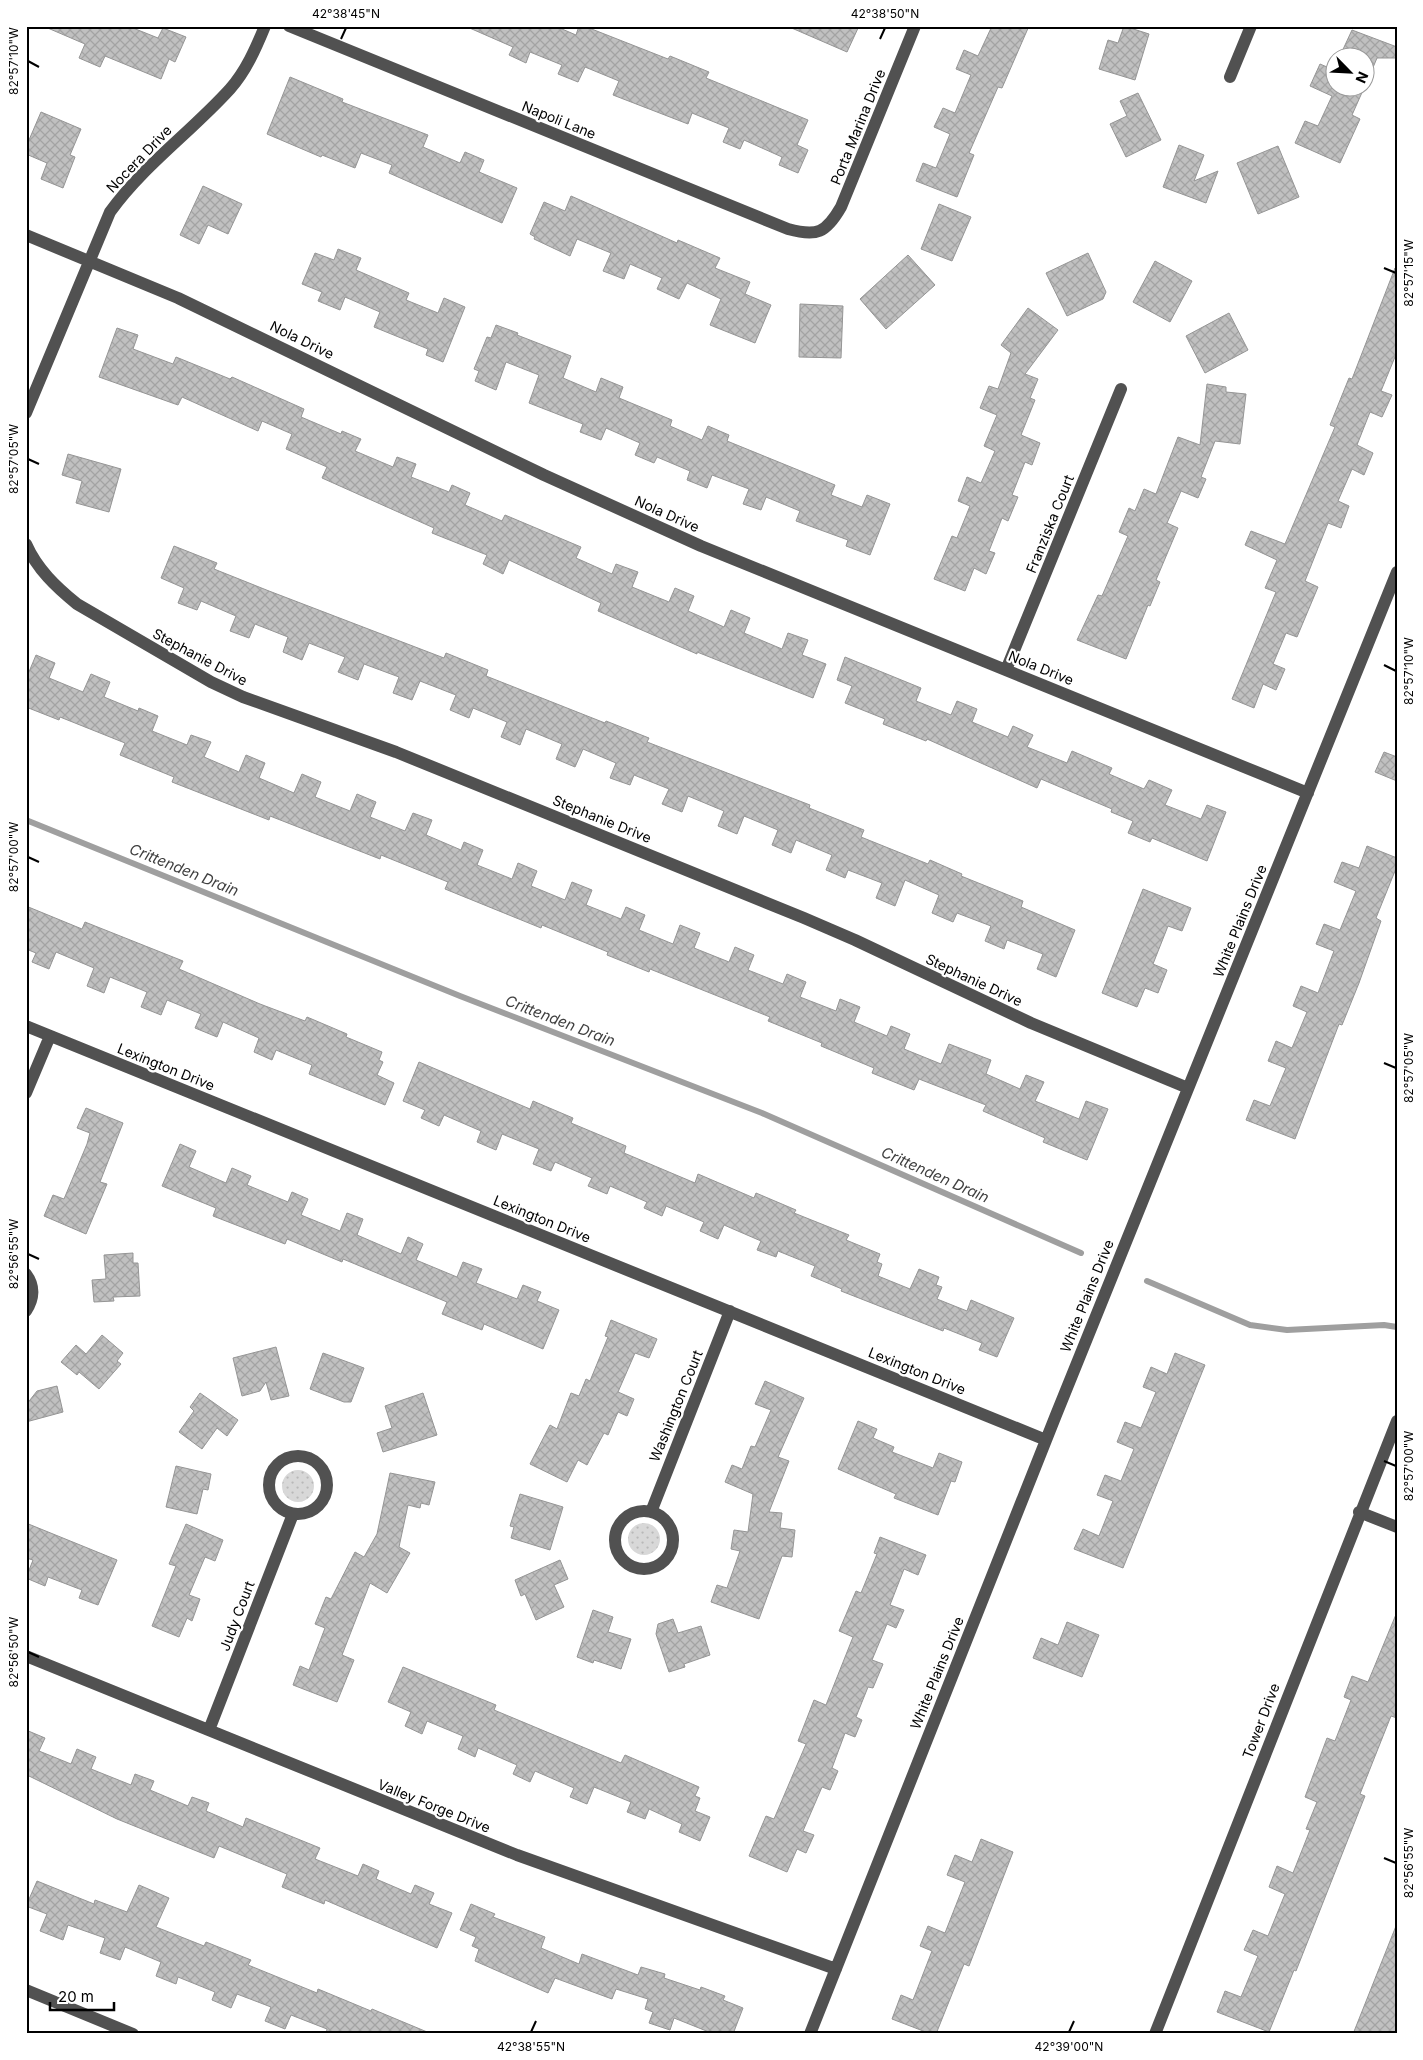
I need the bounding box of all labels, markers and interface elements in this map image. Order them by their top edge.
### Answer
text: 42°38'45"N [312,6,380,21]
text: 42°38'50"N [851,6,919,21]
text: 82°57'10"W [6,27,21,95]
north arrow [1326,48,1376,98]
street label: Porta Marina Drive [827,66,889,187]
text: N [1352,69,1372,86]
street label: Napoli Lane [520,97,599,142]
street label: Nocera Drive [102,121,175,196]
text: 82°57'15"W [1401,239,1416,307]
street label: Nola Drive [268,317,337,362]
text: 82°57'05"W [6,424,21,494]
street label: Franziska Court [1022,472,1077,575]
street label: Nola Drive [632,492,702,535]
street label: Stephanie Drive [150,624,250,689]
text: 82°57'10"W [1401,637,1416,705]
street label: Nola Drive [1006,647,1076,688]
street label: Stephanie Drive [550,791,654,846]
text: 82°57'00"W [6,822,21,892]
water label: Crittenden Drain [127,839,242,900]
street label: White Plains Drive [1209,862,1270,980]
street label: Stephanie Drive [923,950,1025,1009]
water label: Crittenden Drain [503,991,618,1050]
text: 82°57'05"W [1401,1033,1416,1103]
street label: Lexington Drive [115,1039,217,1094]
water label: Crittenden Drain [878,1142,992,1207]
street label: Lexington Drive [491,1191,593,1246]
text: 82°56'55"W [6,1219,21,1289]
street label: White Plains Drive [1056,1237,1117,1355]
street label: Lexington Drive [866,1343,968,1398]
street label: Washington Court [645,1347,706,1464]
text: 82°57'00"W [1401,1431,1416,1501]
street label: Judy Court [215,1578,258,1653]
street label: White Plains Drive [906,1614,967,1732]
text: 82°56'50"W [6,1616,21,1687]
street label: Tower Drive [1238,1681,1283,1761]
street label: Valley Forge Drive [375,1775,493,1836]
text: 82°56'55"W [1401,1828,1416,1898]
scale bar [50,1980,114,2012]
text: 20 m [58,1987,94,2006]
text: 42°38'55"N [497,2039,565,2054]
text: 42°39'00"N [1035,2039,1103,2054]

